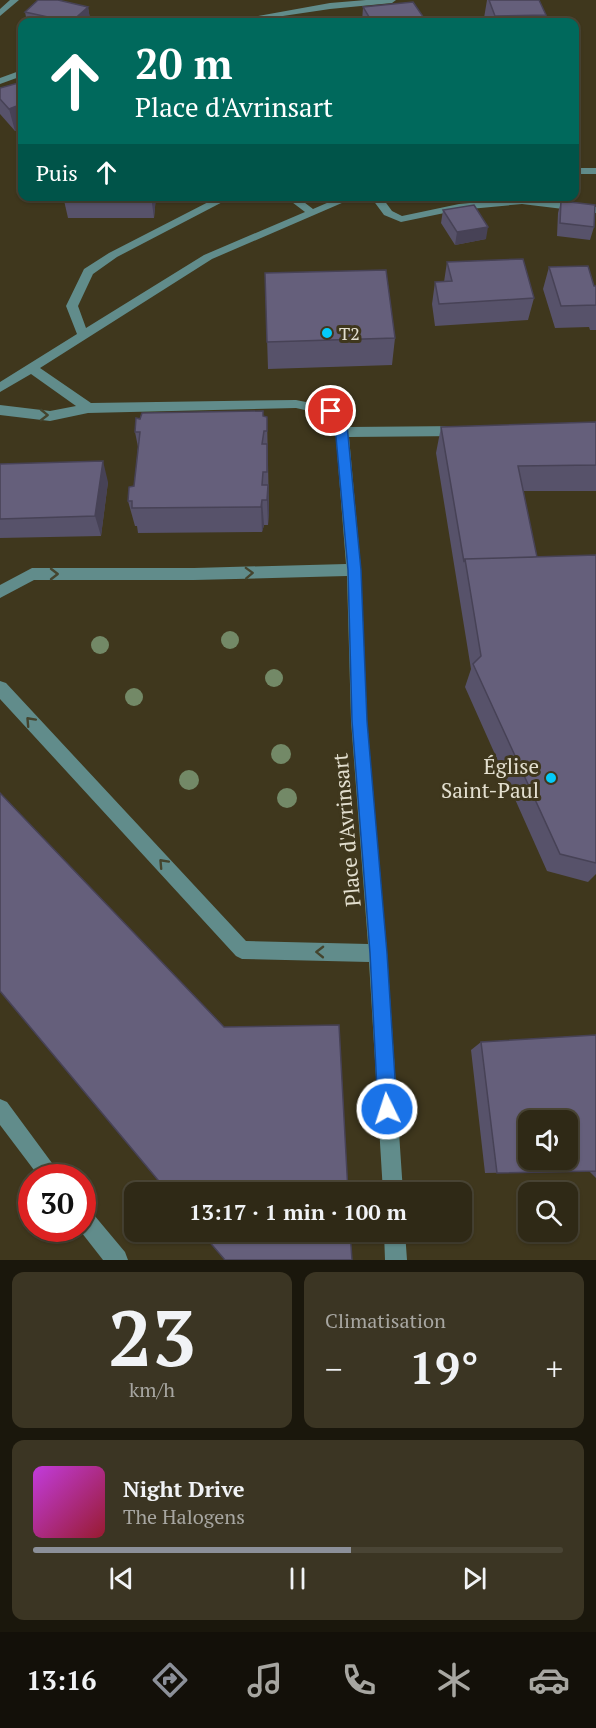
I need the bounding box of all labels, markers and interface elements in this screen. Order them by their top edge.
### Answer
text: 20 m [135,35,233,91]
icon: ahead [36,42,114,120]
text: Place d'Avrinsart [135,89,333,125]
icon: ahead [90,156,123,189]
text: Puis [36,158,78,187]
place label: T2 [339,321,360,345]
marker: T2 [320,326,334,340]
pin [305,385,356,436]
icon: arrive [314,394,347,427]
one-way arrow [40,409,49,421]
one-way arrow [244,567,253,579]
one-way arrow [49,568,58,580]
one-way arrow [26,717,37,727]
street label: Place d'Avrinsart [325,752,367,908]
place label: Église Saint-Paul [441,752,539,804]
marker: Église Saint-Paul [544,771,558,785]
one-way arrow [159,860,170,870]
one-way arrow [315,945,324,958]
position arrow [355,1077,419,1141]
map controls [518,1110,578,1242]
button: sound [518,1110,578,1170]
speed limit sign: 30 [18,1164,96,1242]
button: search [518,1182,578,1242]
text: 13:17 · 1 min · 100 m [189,1197,407,1226]
text: 23 [108,1285,196,1388]
text: Climatisation [325,1307,446,1334]
text: 19° [409,1337,479,1397]
text: − [325,1347,343,1390]
text: + [545,1347,563,1390]
text: km/h [129,1376,175,1403]
text: Night Drive [123,1474,245,1503]
text: The Halogens [123,1503,245,1530]
icon: previous [105,1562,138,1595]
icon: pause [281,1562,314,1595]
icon: next [458,1562,491,1595]
icon: directions [149,1659,191,1701]
icon: music [244,1659,286,1701]
icon: phone [338,1659,380,1701]
icon: climate [433,1659,475,1701]
icon: car [528,1659,570,1701]
text: 13:16 [26,1662,97,1698]

